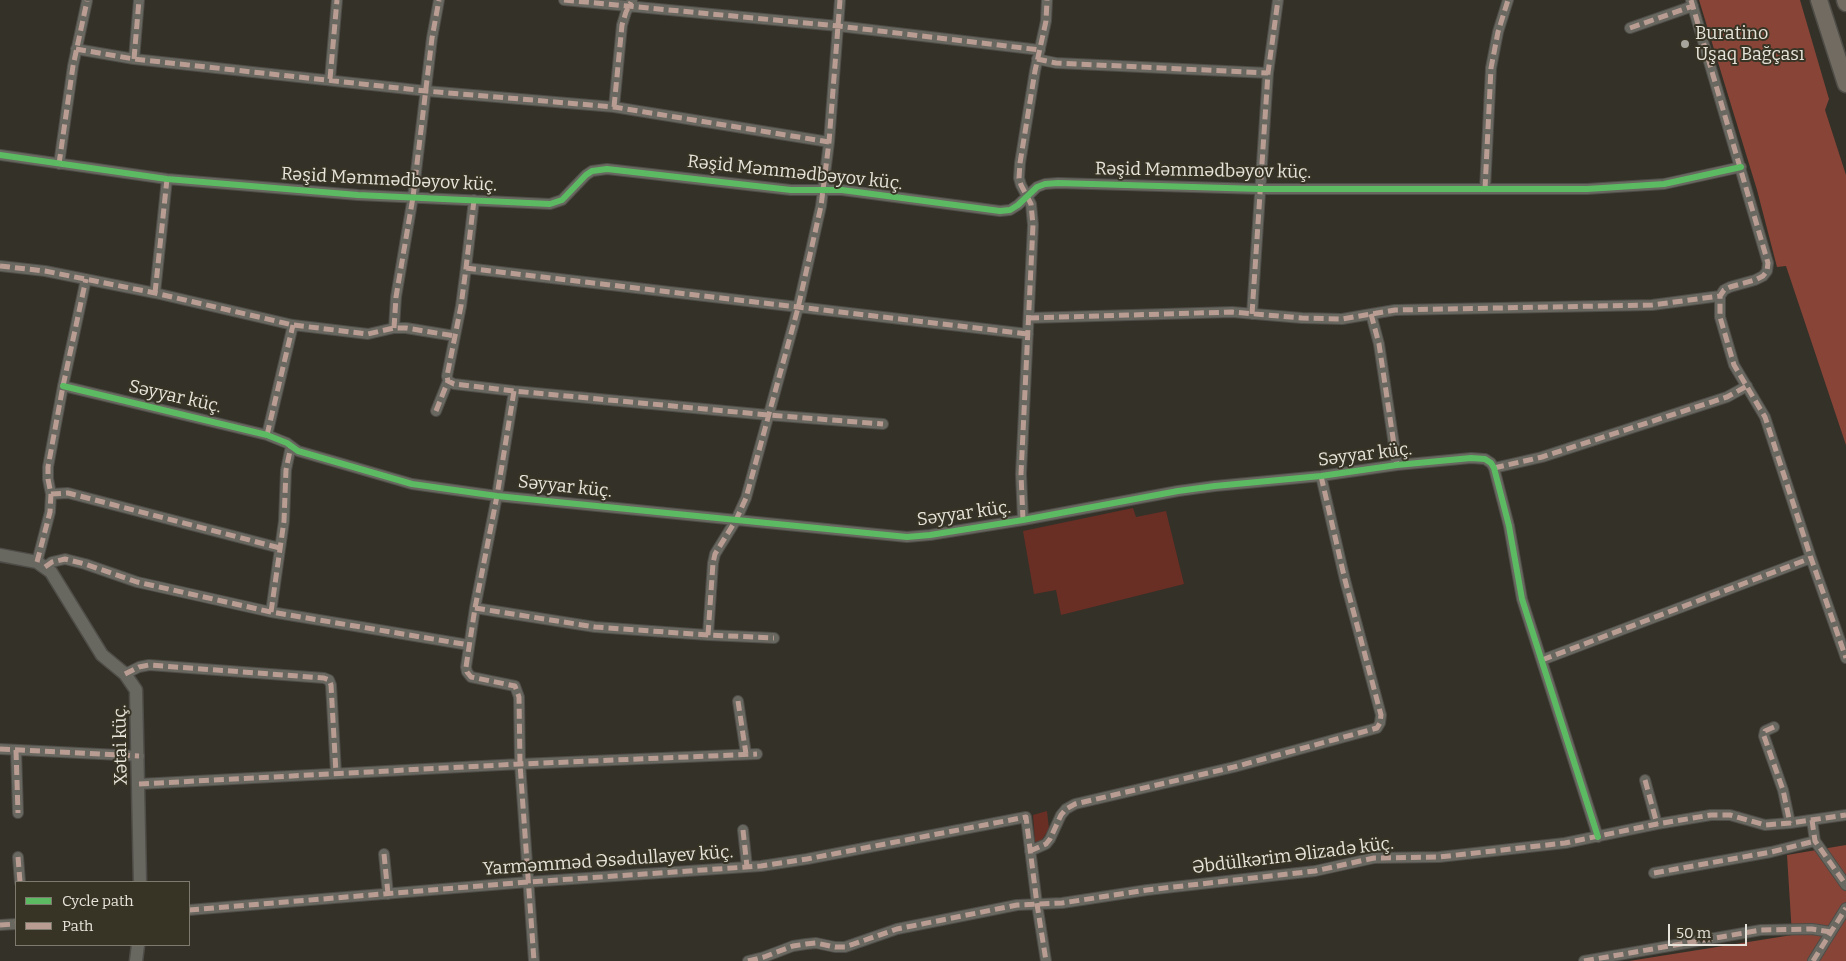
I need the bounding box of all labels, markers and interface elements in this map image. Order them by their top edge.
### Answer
place label: Buratino Uşaq Bağçası [1695,23,1804,66]
marker: Buratino Uşaq Bağçası [1679,38,1691,50]
street label: Rəşid Məmmədbəyov küç. [686,151,904,195]
street label: Rəşid Məmmədbəyov küç. [1095,158,1311,184]
street label: Rəşid Məmmədbəyov küç. [280,164,498,196]
street label: Səyyar küç. [126,376,224,418]
street label: Səyyar küç. [1317,439,1413,471]
street label: Səyyar küç. [517,471,613,503]
street label: Səyyar küç. [916,497,1012,531]
street label: Xətai küç. [109,704,133,786]
street label: Əbdülkərim Əlizadə küç. [1191,833,1395,879]
street label: Yarməmməd Əsədullayev küç. [482,841,734,881]
legend [15,881,190,946]
text: Cycle path [62,892,134,910]
scale bar [1671,914,1750,946]
text: Path [62,917,93,935]
text: 50 m [1676,924,1711,942]

